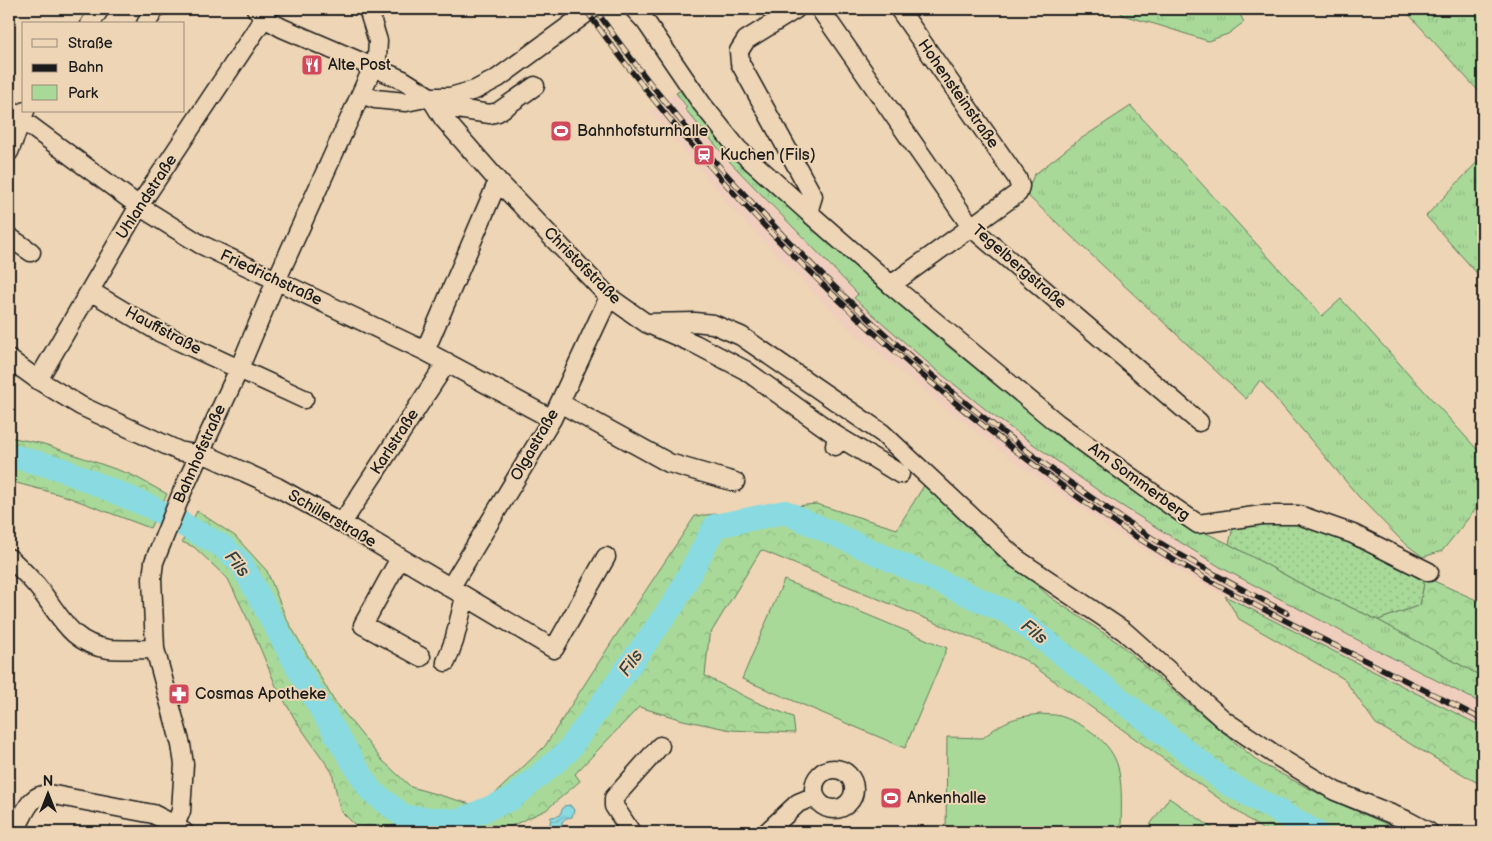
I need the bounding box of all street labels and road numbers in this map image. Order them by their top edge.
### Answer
street label: Hohensteinstraße [913,36,1003,153]
street label: Uhlandstraße [113,151,182,243]
street label: Tegelbergstraße [968,221,1070,313]
street label: Christofstraße [539,223,625,309]
street label: Friedrichstraße [217,246,325,310]
street label: Hauffstraße [122,303,205,359]
street label: Bahnhofstraße [170,401,230,506]
street label: Karlstraße [367,405,423,478]
street label: Olgastraße [507,405,563,484]
street label: Am Sommerberg [1085,439,1193,525]
street label: Schillerstraße [284,486,380,552]

